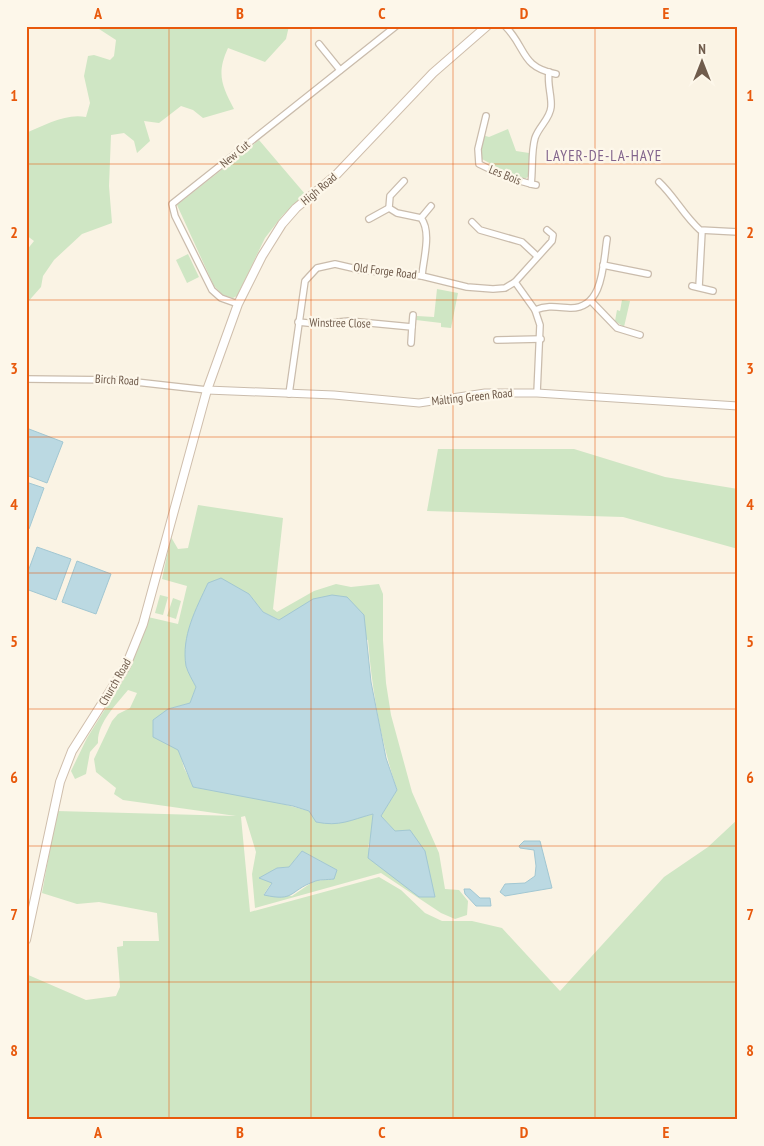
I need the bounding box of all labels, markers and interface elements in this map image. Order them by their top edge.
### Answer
text: A [93,3,103,23]
text: B [236,3,244,23]
text: C [378,3,386,23]
text: D [520,3,529,23]
text: E [663,3,670,23]
north arrow [676,38,726,88]
text: N [698,40,706,58]
text: 1 [10,85,18,105]
text: 1 [746,85,754,105]
street label: New Cut [217,136,253,170]
district label: LAYER-DE-LA-HAYE [546,146,662,165]
street label: Les Bois [487,161,524,188]
street label: High Road [298,169,340,208]
text: 2 [10,222,18,242]
text: 2 [746,222,754,242]
street label: Old Forge Road [353,259,418,282]
street label: Winstree Close [309,314,371,331]
text: 3 [10,358,18,378]
text: 3 [746,358,754,378]
street label: Birch Road [95,371,139,388]
street label: Malting Green Road [431,385,513,408]
text: 4 [10,494,18,514]
text: 4 [746,494,754,514]
text: 5 [10,631,18,651]
text: 5 [746,631,754,651]
street label: Church Road [95,656,134,708]
text: 6 [10,767,18,787]
text: 6 [746,767,754,787]
text: 7 [10,904,18,924]
text: 7 [746,904,754,924]
text: 8 [10,1040,18,1060]
text: 8 [746,1040,754,1060]
text: A [93,1122,103,1142]
text: B [236,1122,244,1142]
text: C [378,1122,386,1142]
text: D [520,1122,529,1142]
text: E [663,1122,670,1142]

